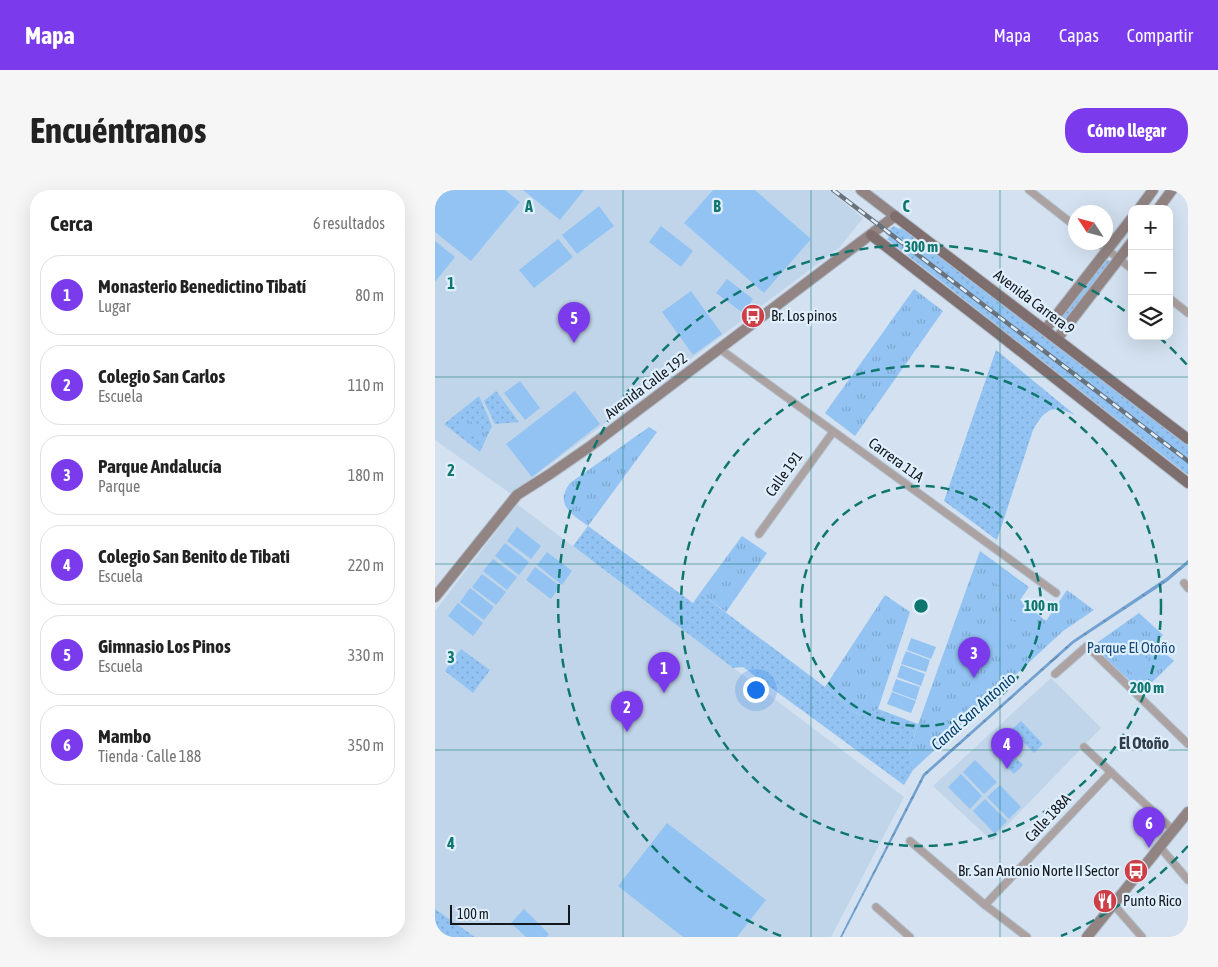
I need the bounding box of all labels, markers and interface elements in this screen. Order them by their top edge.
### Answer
text: Mapa [25,22,75,49]
text: Mapa [994,25,1031,46]
text: Capas [1059,25,1099,46]
text: Compartir [1127,25,1193,46]
button: Cómo llegar [1065,108,1188,153]
text: Encuéntranos [30,110,206,150]
text: A [524,197,533,215]
text: B [713,197,721,215]
text: C [902,197,910,215]
north arrow [1068,205,1113,250]
map controls [1128,205,1173,340]
button: + [1128,205,1173,250]
text: Cerca [50,211,93,235]
text: 6 resultados [313,214,385,232]
text: 300 m [904,238,938,255]
button: − [1128,250,1173,295]
street label: Avenida Carrera 9 [991,266,1078,337]
text: 1 [447,274,455,292]
text: Monasterio Benedictino Tibatí [98,275,306,297]
text: 1 [63,286,71,304]
text: 80 m [355,286,384,304]
button: layers [1128,295,1173,340]
text: Lugar [98,297,131,315]
pin: 5 [558,302,590,343]
bus stop icon: Br. Los pinos [740,303,766,329]
place label: Br. Los pinos [771,307,837,324]
street label: Avenida Calle 192 [601,349,690,422]
text: Colegio San Carlos [98,365,225,387]
text: 2 [63,376,71,394]
text: 110 m [348,376,384,394]
text: Escuela [98,387,143,405]
street label: Carrera 11A [865,434,928,486]
street label: Calle 191 [762,448,806,500]
text: Parque Andalucía [98,455,222,477]
text: 2 [447,461,455,479]
text: 3 [63,466,71,484]
text: 180 m [348,466,384,484]
text: Parque [98,477,140,495]
text: Colegio San Benito de Tibati [98,545,290,567]
text: 4 [63,556,71,574]
text: 220 m [348,556,384,574]
text: Escuela [98,567,143,585]
centre of rings [912,597,930,615]
text: 100 m [1024,597,1058,614]
text: Gimnasio Los Pinos [98,635,231,657]
pin: 3 [958,637,990,678]
park label: Parque El Otoño [1087,639,1175,656]
text: 5 [63,646,71,664]
text: 330 m [348,646,384,664]
text: 3 [447,648,455,666]
pin: 1 [648,652,680,693]
text: Escuela [98,657,143,675]
water label: Canal San Antonio [927,669,1019,753]
your location [743,677,769,703]
text: 200 m [1130,679,1164,696]
pin: 2 [611,691,643,732]
text: Mambo [98,725,151,747]
pin: 4 [991,728,1023,769]
district label: El Otoño [1119,734,1169,752]
text: 6 [63,736,71,754]
text: 350 m [348,736,384,754]
text: Tienda · Calle 188 [98,747,201,765]
street label: Calle 188A [1021,790,1074,845]
pin: 6 [1133,807,1165,848]
text: 4 [446,834,455,852]
bus stop icon: Br. San Antonio Norte II Sector [1123,858,1149,884]
place label: Br. San Antonio Norte II Sector [958,862,1120,879]
restaurant icon: Punto Rico [1092,888,1118,914]
place label: Punto Rico [1123,892,1182,909]
scale bar [450,902,570,925]
text: 100 m [457,906,489,922]

